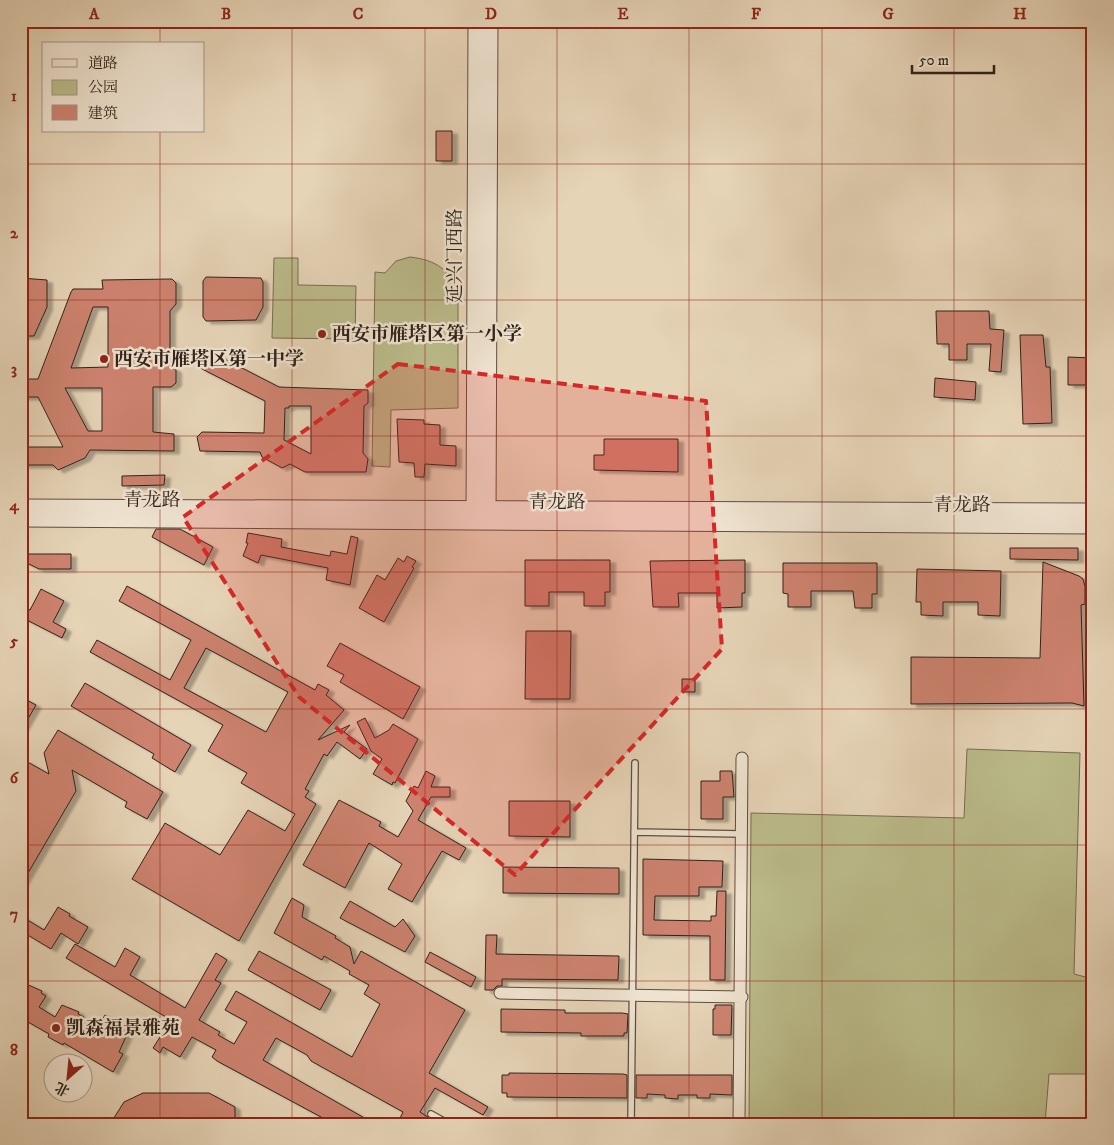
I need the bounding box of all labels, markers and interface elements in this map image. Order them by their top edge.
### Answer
text: A [88,4,100,24]
text: B [221,4,231,24]
text: C [353,4,363,24]
text: D [485,4,497,24]
text: E [617,4,629,24]
text: F [751,4,761,24]
text: G [882,4,894,24]
text: H [1013,4,1027,24]
legend [42,42,205,132]
scale bar [912,42,994,74]
text: 50 m [919,51,949,70]
text: 道路 [88,54,118,73]
text: 公园 [88,78,118,97]
text: 1 [11,86,17,106]
text: 建筑 [88,104,118,123]
street label: 延兴门西路 [444,208,467,304]
text: 2 [10,223,19,243]
place label: 西安市雁塔区第一小学 [332,323,522,346]
marker: 西安市雁塔区第一小学 [316,328,328,340]
place label: 西安市雁塔区第一中学 [114,348,304,371]
marker: 西安市雁塔区第一中学 [98,353,110,365]
text: 3 [11,359,17,379]
street label: 青龙路 [123,489,181,512]
street label: 青龙路 [528,491,586,514]
street label: 青龙路 [933,494,991,517]
text: 4 [8,495,19,515]
text: 5 [9,631,18,651]
text: 6 [10,768,20,788]
text: 7 [10,904,18,924]
place label: 凯森福景雅苑 [66,1017,180,1040]
marker: 凯森福景雅苑 [50,1022,62,1034]
text: 8 [10,1040,18,1060]
north arrow [42,1052,92,1102]
text: 北 [52,1077,73,1100]

